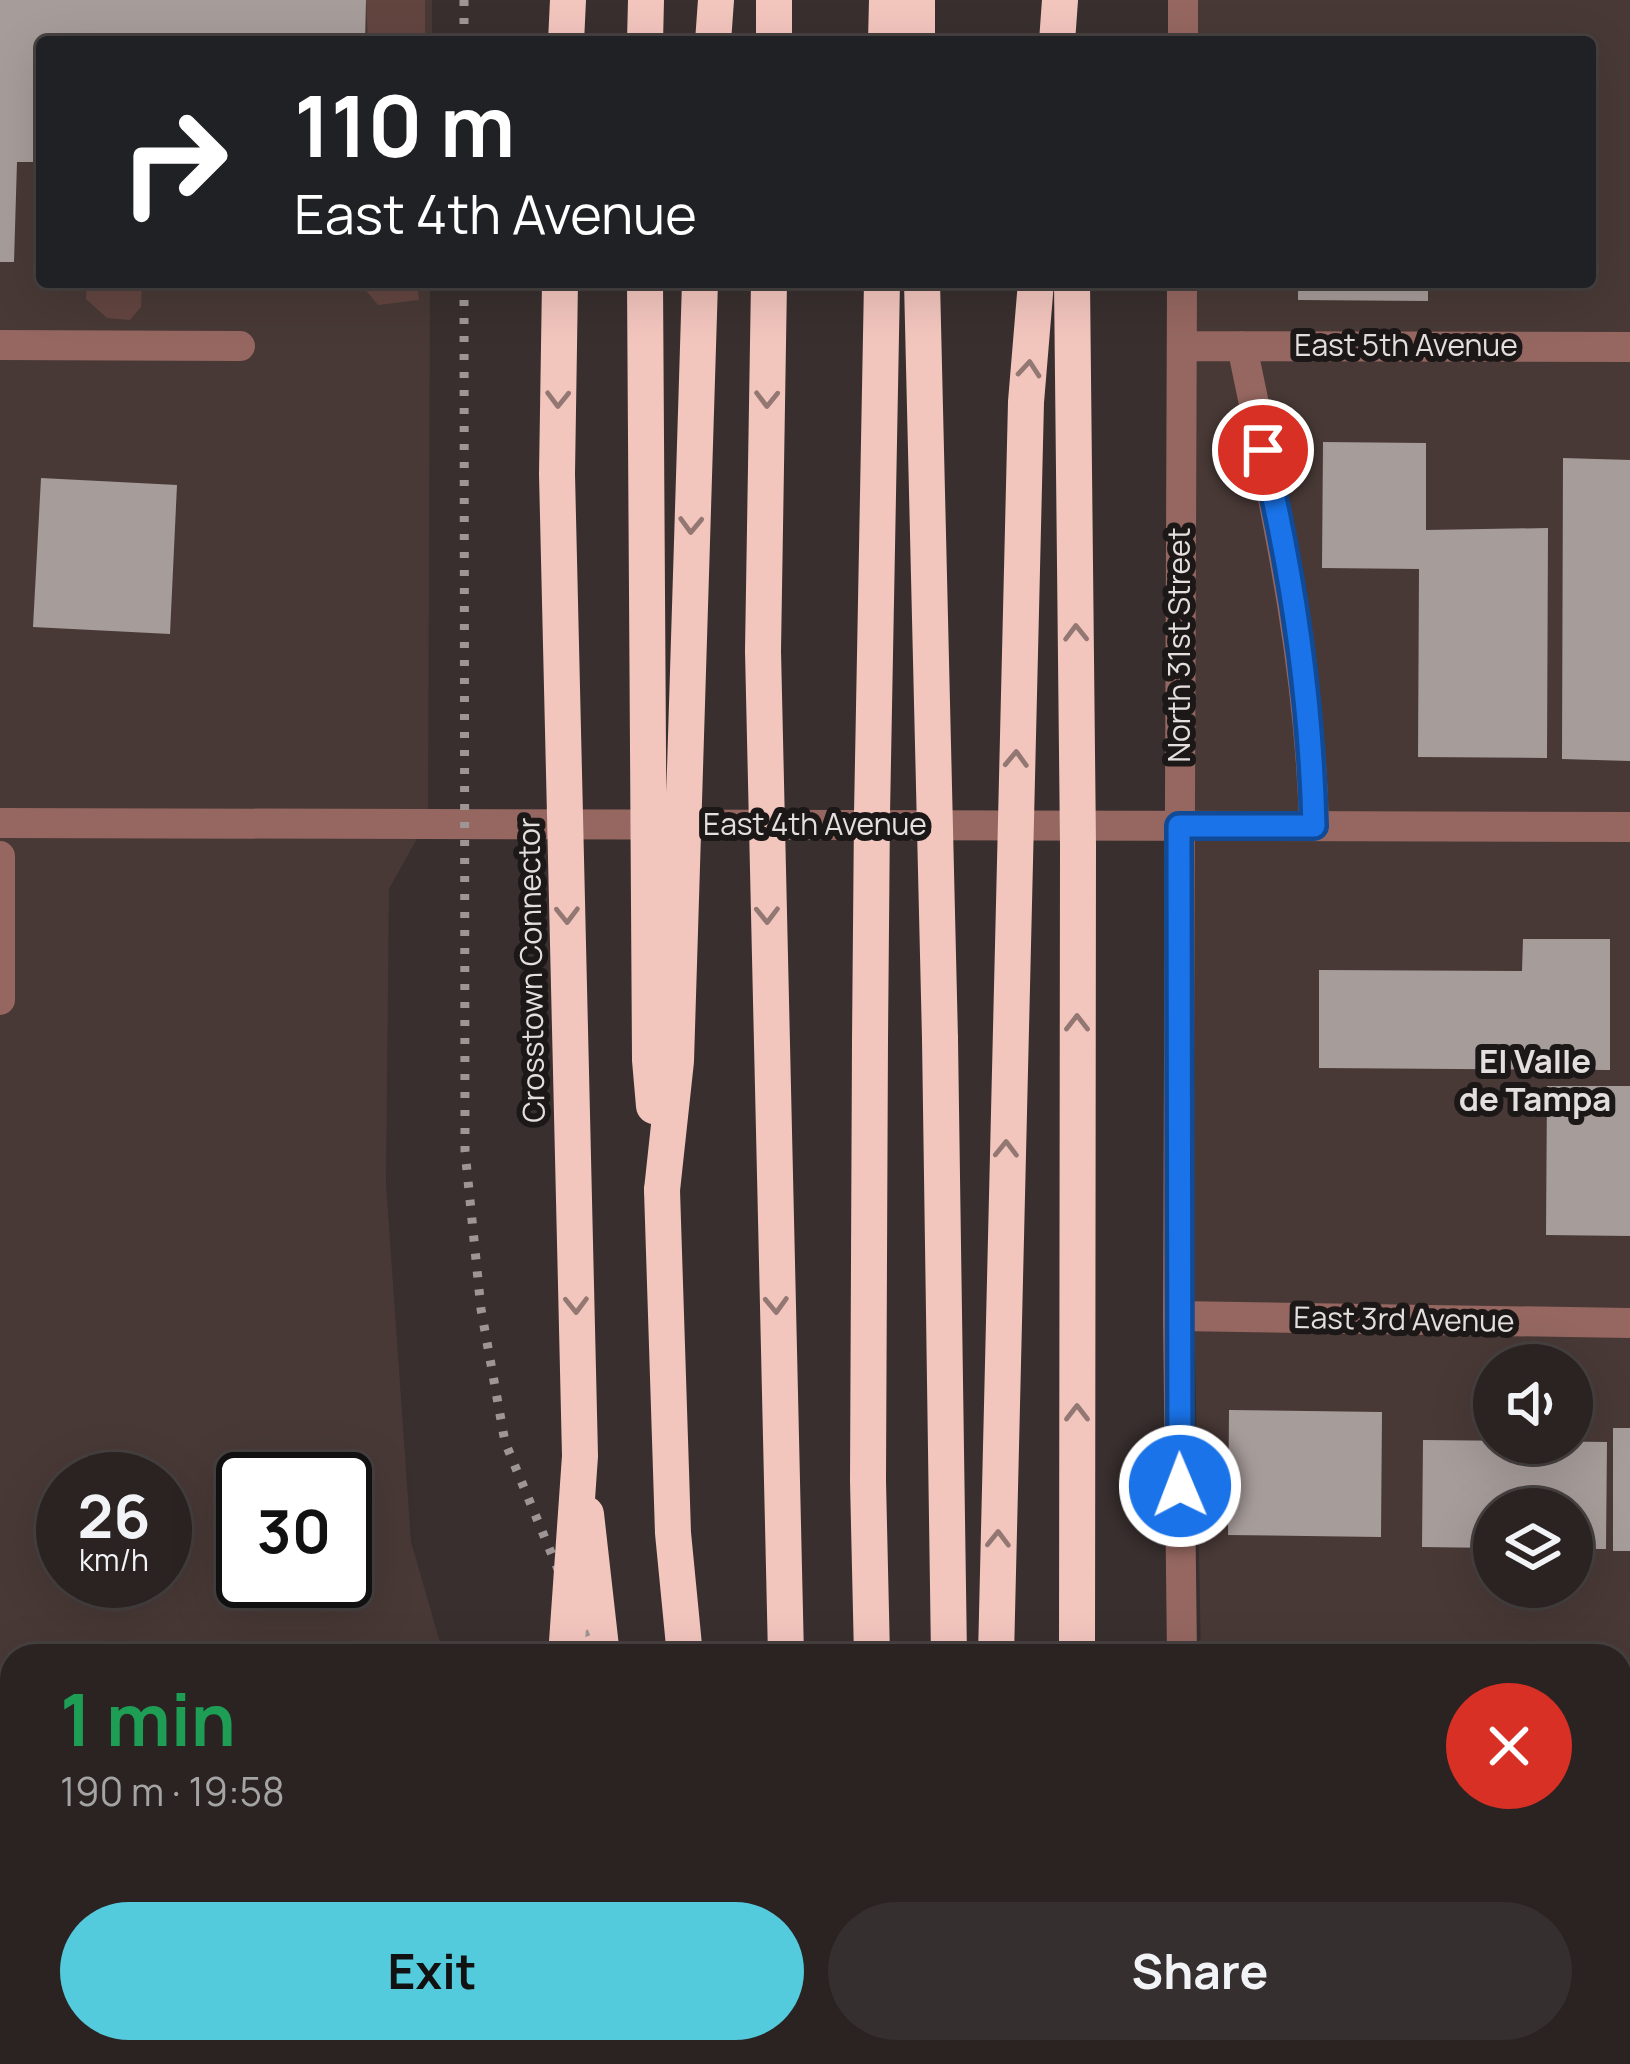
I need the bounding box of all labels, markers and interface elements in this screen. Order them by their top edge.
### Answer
text: 110 m [294,67,515,182]
icon: right [96,84,252,240]
text: East 4th Avenue [294,176,697,250]
street label: East 5th Avenue [1294,324,1518,365]
one-way arrow [1015,360,1041,379]
one-way arrow [546,390,572,409]
one-way arrow [755,390,781,409]
pin [1212,399,1314,501]
icon: arrive [1230,417,1296,483]
one-way arrow [679,516,705,535]
street label: North 31st Street [1158,527,1199,763]
one-way arrow [1063,623,1089,641]
one-way arrow [1002,749,1028,768]
street label: East 4th Avenue [703,803,927,844]
street label: Crosstown Connector [507,817,554,1123]
one-way arrow [554,906,580,925]
one-way arrow [754,906,780,925]
one-way arrow [1064,1013,1090,1032]
district label: El Valle de Tampa [1459,1038,1611,1121]
one-way arrow [992,1139,1018,1158]
one-way arrow [563,1296,589,1315]
one-way arrow [762,1296,788,1315]
street label: East 3rd Avenue [1293,1296,1515,1341]
map controls [1473,1344,1593,1608]
button: sound [1473,1344,1593,1464]
one-way arrow [1064,1403,1090,1421]
position arrow [1117,1423,1243,1549]
speed limit sign: 30 [216,1452,372,1608]
text: 26 [77,1474,151,1556]
button: layers [1473,1488,1593,1608]
one-way arrow [985,1529,1011,1547]
text: km/h [79,1539,149,1580]
text: 1 min [60,1669,236,1768]
button: close [1446,1683,1572,1809]
text: 190 m · 19:58 [60,1764,285,1818]
button: Exit [60,1902,804,2040]
button: Share [828,1902,1572,2040]

